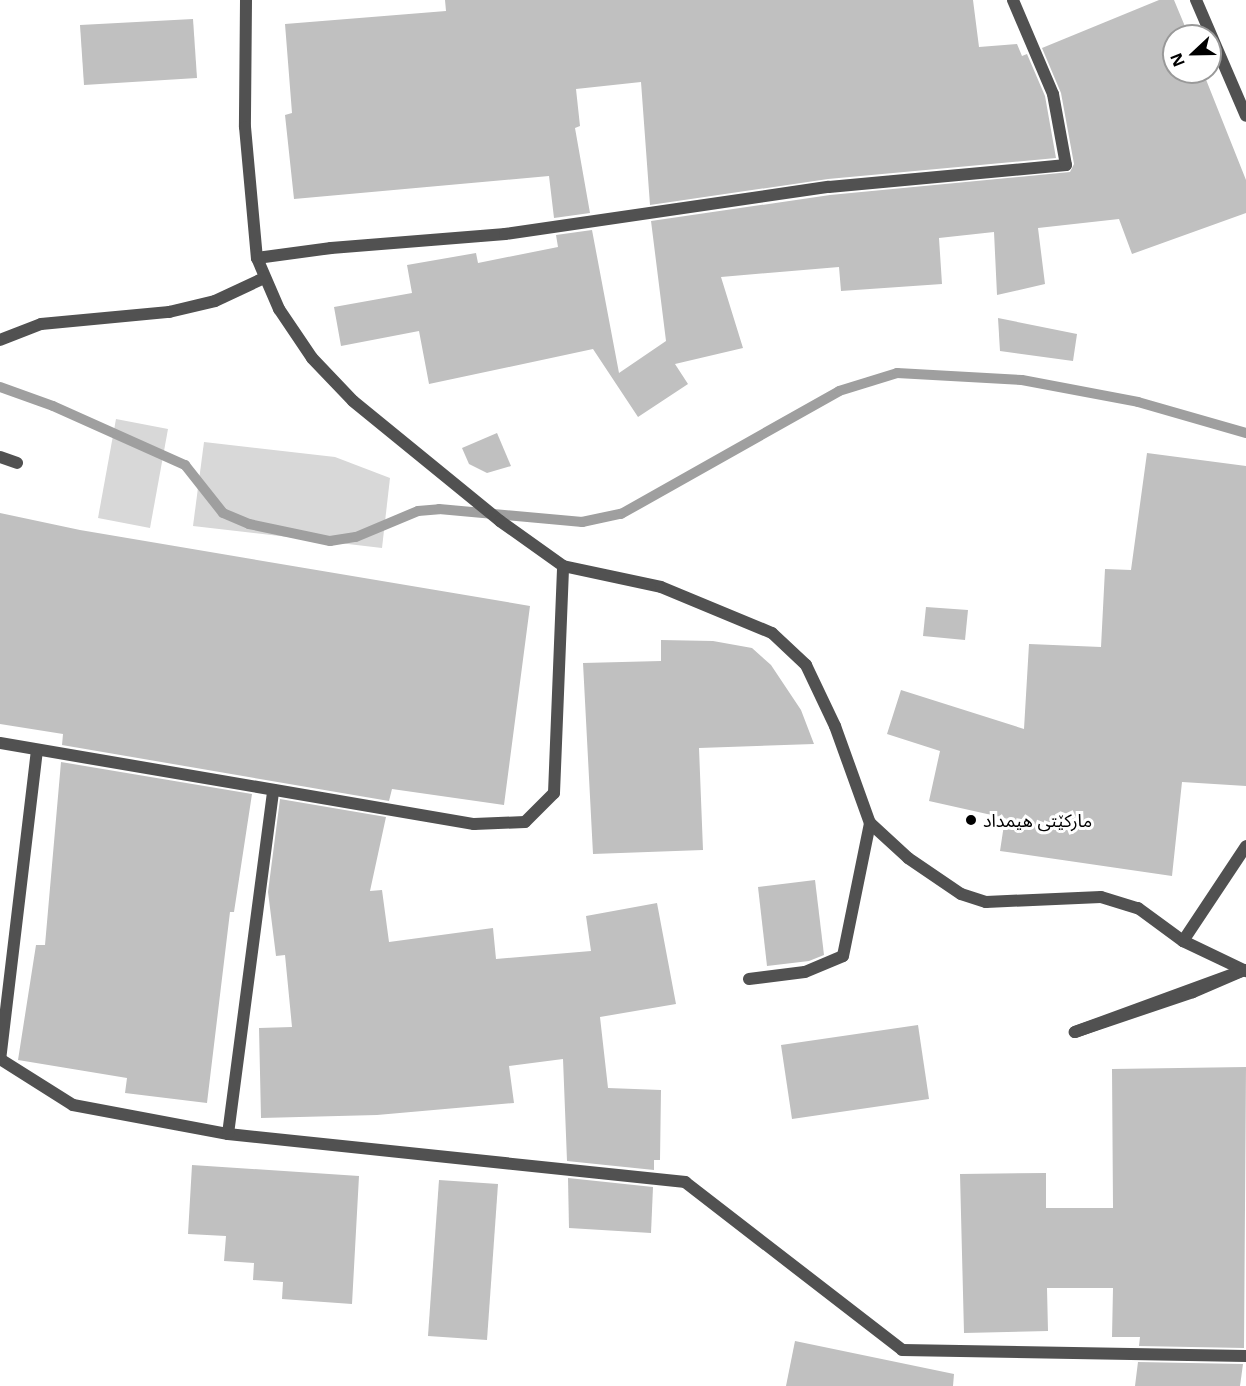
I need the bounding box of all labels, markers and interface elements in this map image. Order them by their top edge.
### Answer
north arrow [1162,24,1222,84]
text: N [1165,50,1190,70]
place label: مارکێتی هیمداد [983,809,1092,831]
marker: مارکێتی هیمداد [964,813,978,827]

